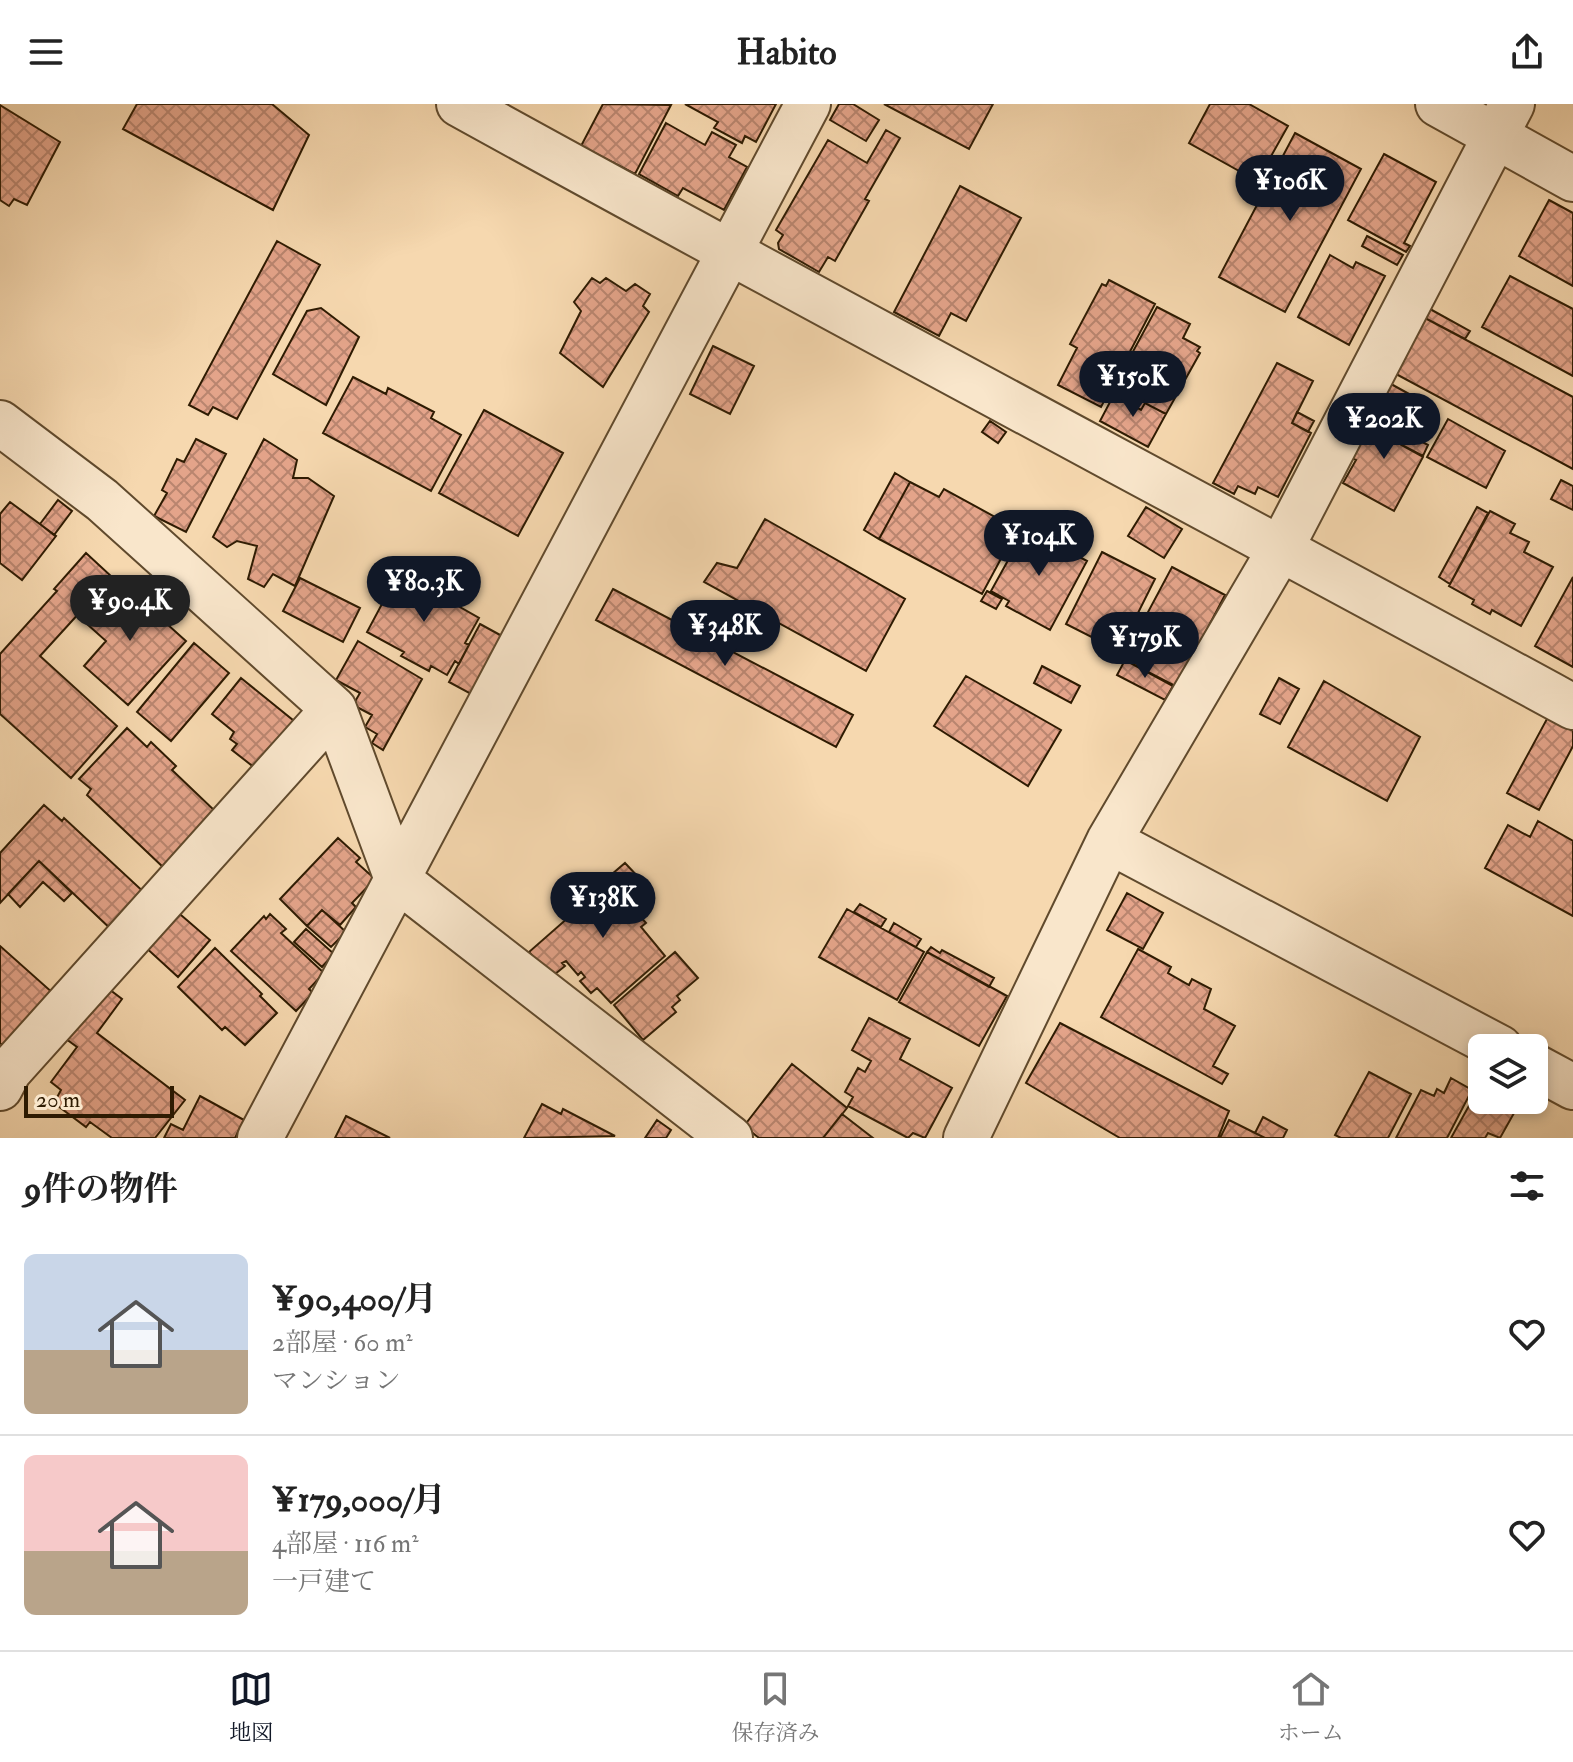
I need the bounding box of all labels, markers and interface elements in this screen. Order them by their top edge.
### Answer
icon: menu [24,30,68,74]
text: Habito [736,30,837,75]
icon: share [1505,30,1549,74]
pin: ¥106K [1234,155,1346,223]
text: ¥106K [1253,165,1327,197]
pin: ¥150K [1077,351,1189,419]
text: ¥150K [1097,361,1169,393]
pin: ¥202K [1328,393,1440,461]
text: ¥202K [1345,403,1423,435]
pin: ¥104K [983,510,1095,578]
text: ¥104K [1002,520,1076,552]
pin: ¥80.3K [359,556,489,624]
text: ¥80.3K [385,566,463,598]
pin: ¥90.4K [65,575,195,643]
text: ¥90.4K [88,585,172,617]
pin: ¥348K [669,600,781,668]
text: ¥348K [688,610,762,642]
pin: ¥179K [1089,612,1201,680]
text: ¥179K [1109,622,1181,654]
pin: ¥138K [547,872,659,940]
text: ¥138K [568,882,638,914]
map controls [1468,1034,1548,1114]
button: layers [1468,1034,1548,1114]
scale bar [24,1082,174,1118]
text: 20 m [36,1086,80,1114]
icon: filters [1505,1164,1549,1208]
text: 9件の物件 [24,1168,177,1211]
text: ¥90,400/月 [272,1278,437,1321]
icon: home [88,1286,184,1382]
icon: heart [1505,1312,1549,1356]
text: 2部屋 · 60 m² [272,1327,413,1359]
text: マンション [272,1365,401,1397]
text: ¥179,000/月 [272,1479,446,1522]
icon: home [88,1487,184,1583]
icon: heart [1505,1513,1549,1557]
text: 4部屋 · 116 m² [272,1528,419,1560]
text: 一戸建て [272,1566,376,1598]
tab: 地図 [229,1667,273,1747]
tab: 保存済み [731,1667,820,1747]
tab: ホーム [1278,1667,1344,1747]

